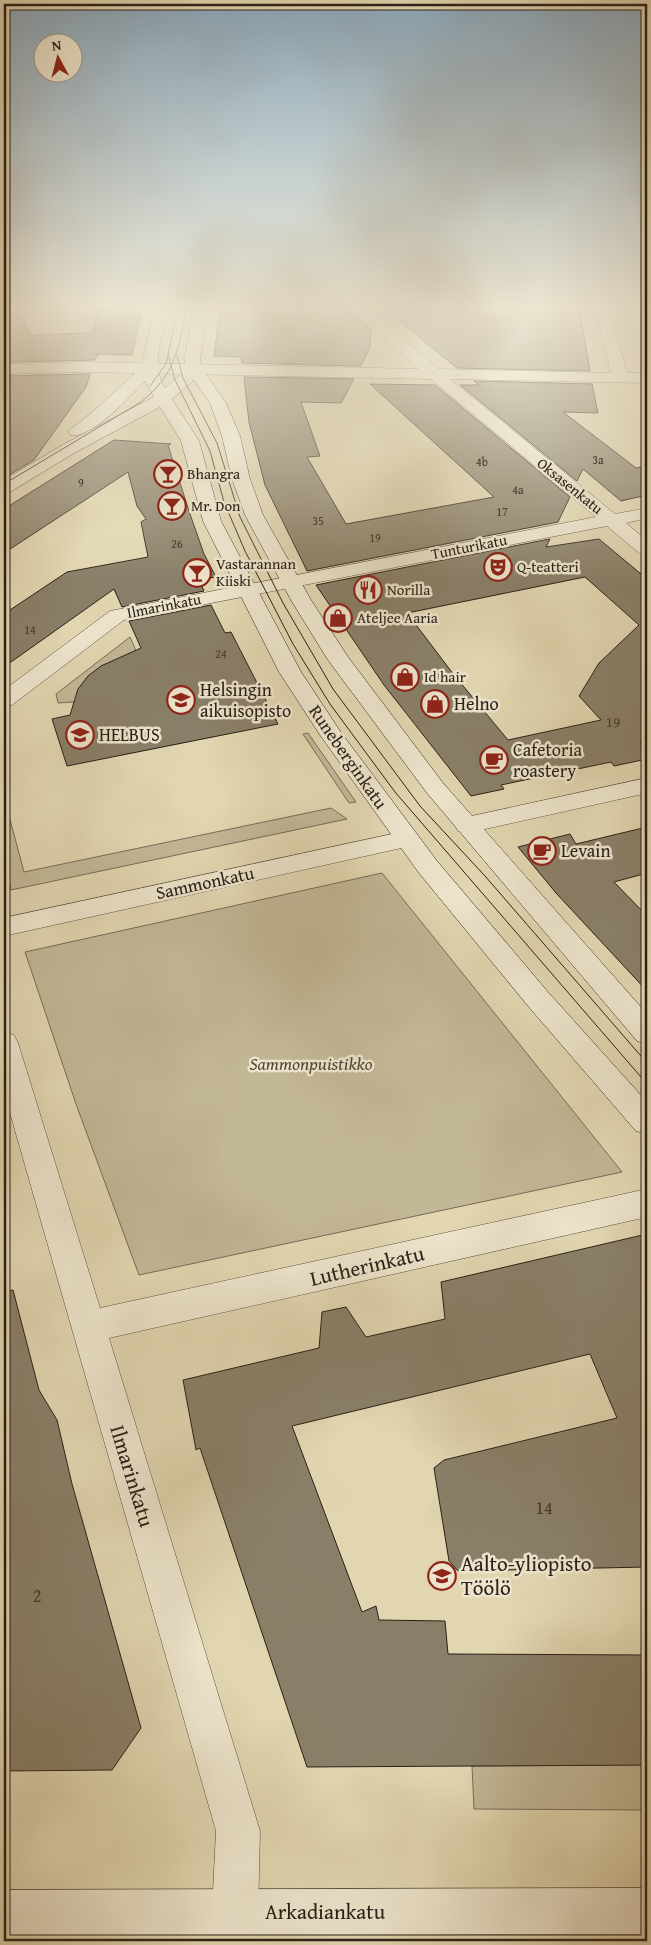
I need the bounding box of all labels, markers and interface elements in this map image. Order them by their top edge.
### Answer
north arrow [32,32,82,82]
text: N [51,35,63,56]
house number: 3a [592,451,604,468]
street label: Oksasenkatu [533,452,608,519]
house number: 4b [476,453,488,470]
bar icon: Bhangra [153,459,183,489]
place label: Bhangra [187,463,240,484]
house number: 9 [78,474,84,491]
house number: 4a [512,481,524,498]
bar icon: Mr. Don [157,491,187,521]
place label: Mr. Don [191,495,241,516]
house number: 17 [496,503,508,520]
house number: 35 [312,512,324,529]
house number: 19 [369,529,381,546]
street label: Tunturikatu [429,529,510,564]
house number: 26 [171,535,183,552]
theatre icon: Q-teatteri [483,552,513,582]
place label: Vastarannan Kiiski [216,553,296,591]
place label: Q-teatteri [517,556,579,577]
bar icon: Vastarannan Kiiski [182,558,212,588]
restaurant icon: Norilla [353,575,383,605]
place label: Norilla [387,579,430,600]
street label: Ilmarinkatu [125,588,204,623]
shop icon: Ateljee Aaria [323,603,353,633]
place label: Ateljee Aaria [357,607,438,628]
house number: 14 [24,621,36,638]
house number: 24 [215,645,227,662]
shop icon: Id hair [390,662,420,692]
place label: Id hair [424,666,466,687]
place label: Helsingin aikuisopisto [200,676,291,724]
school or university icon: Helsingin aikuisopisto [166,685,196,715]
shop icon: Helno [420,689,450,719]
place label: Helno [454,690,499,717]
street label: Runeberginkatu [302,699,395,815]
house number: 19 [606,711,620,732]
school or university icon: HELBUS [65,720,95,750]
place label: HELBUS [99,721,160,748]
place label: Cafetoria roastery [513,736,583,784]
cafe icon: Cafetoria roastery [479,745,509,775]
cafe icon: Levain [527,836,557,866]
place label: Levain [561,837,611,864]
street label: Sammonkatu [153,859,257,906]
park label: Sammonpuistikko [249,1050,373,1077]
street label: Lutherinkatu [307,1237,428,1294]
street label: Ilmarinkatu [102,1421,163,1531]
house number: 14 [535,1494,553,1521]
place label: Aalto-yliopisto Töölö [461,1548,592,1603]
school or university icon: Aalto-yliopisto Töölö [427,1561,457,1591]
house number: 2 [33,1582,41,1609]
street label: Arkadiankatu [265,1896,386,1927]

